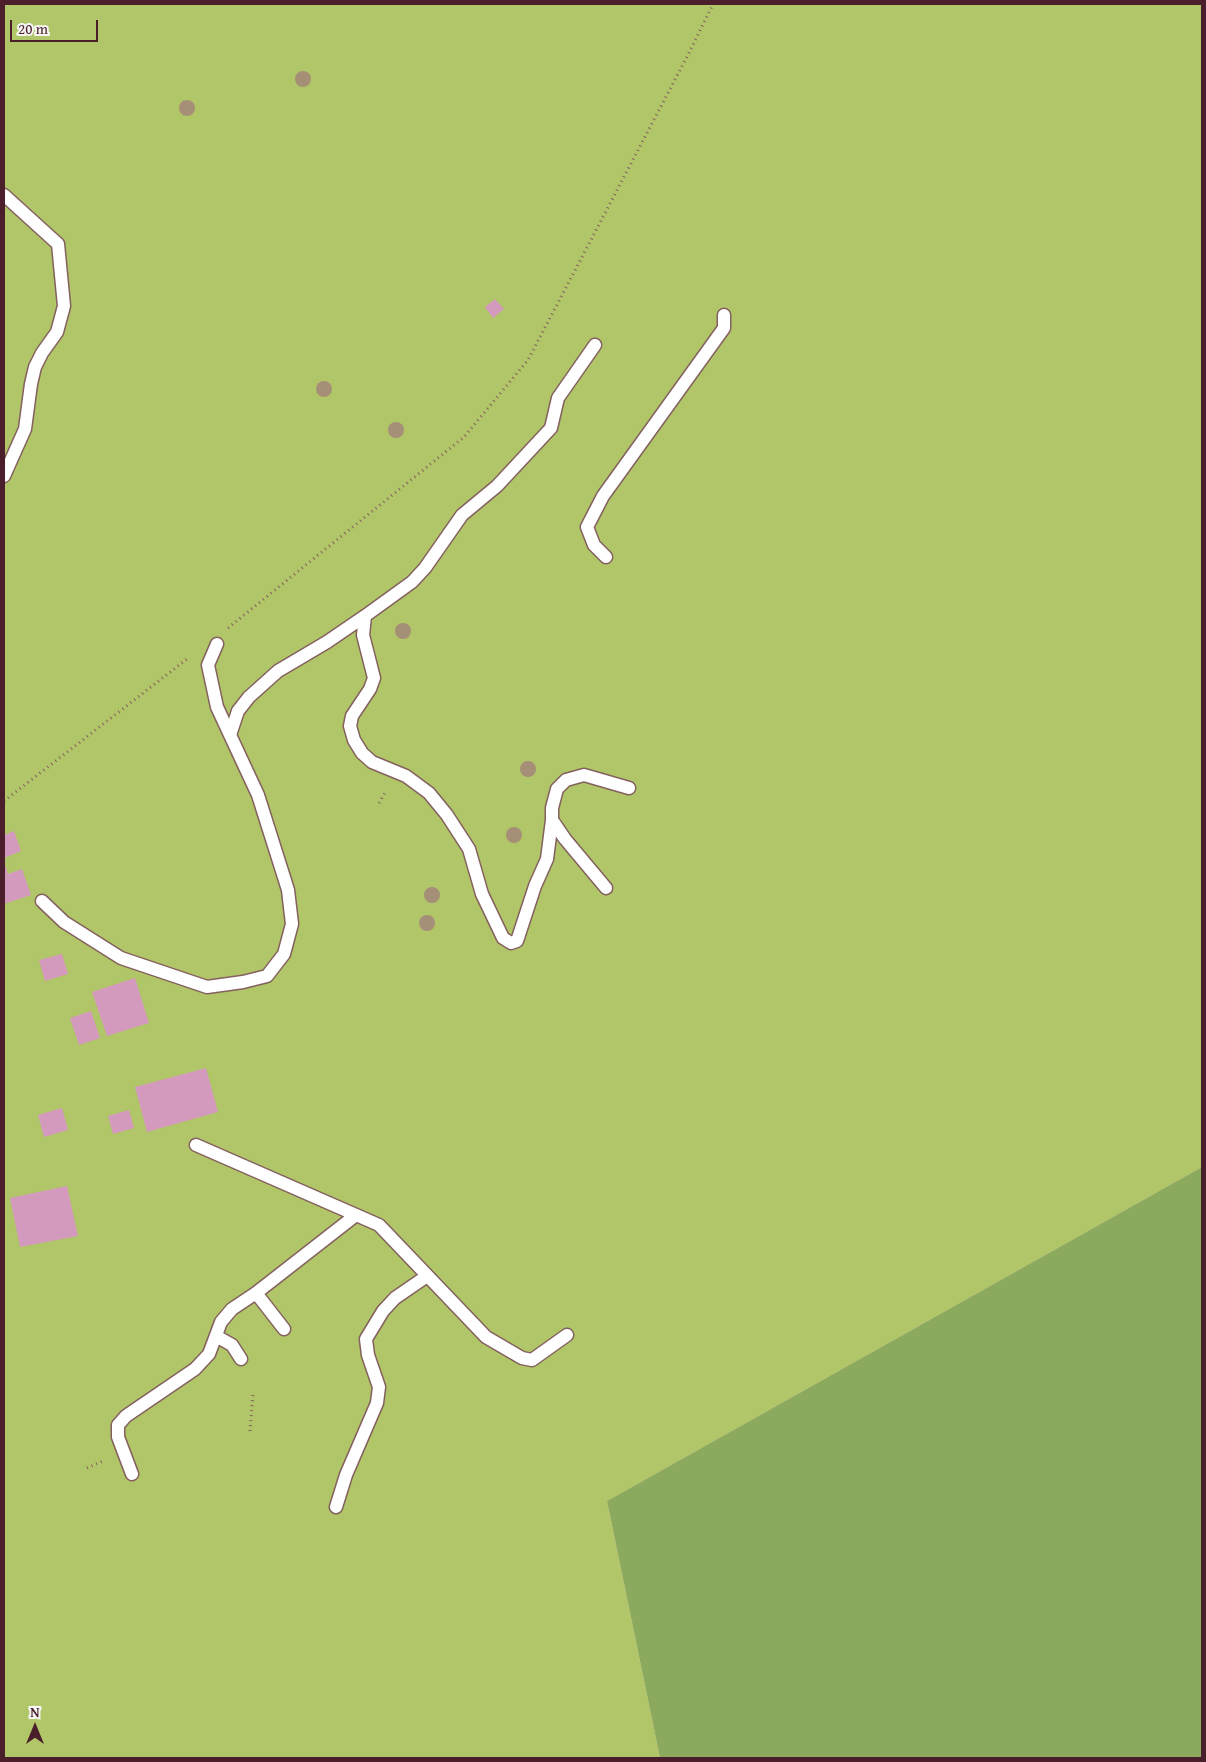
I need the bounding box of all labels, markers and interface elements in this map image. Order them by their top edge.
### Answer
scale bar [12,10,100,42]
text: 20 m [18,18,48,39]
north arrow [10,1702,60,1752]
text: N [30,1702,40,1722]

